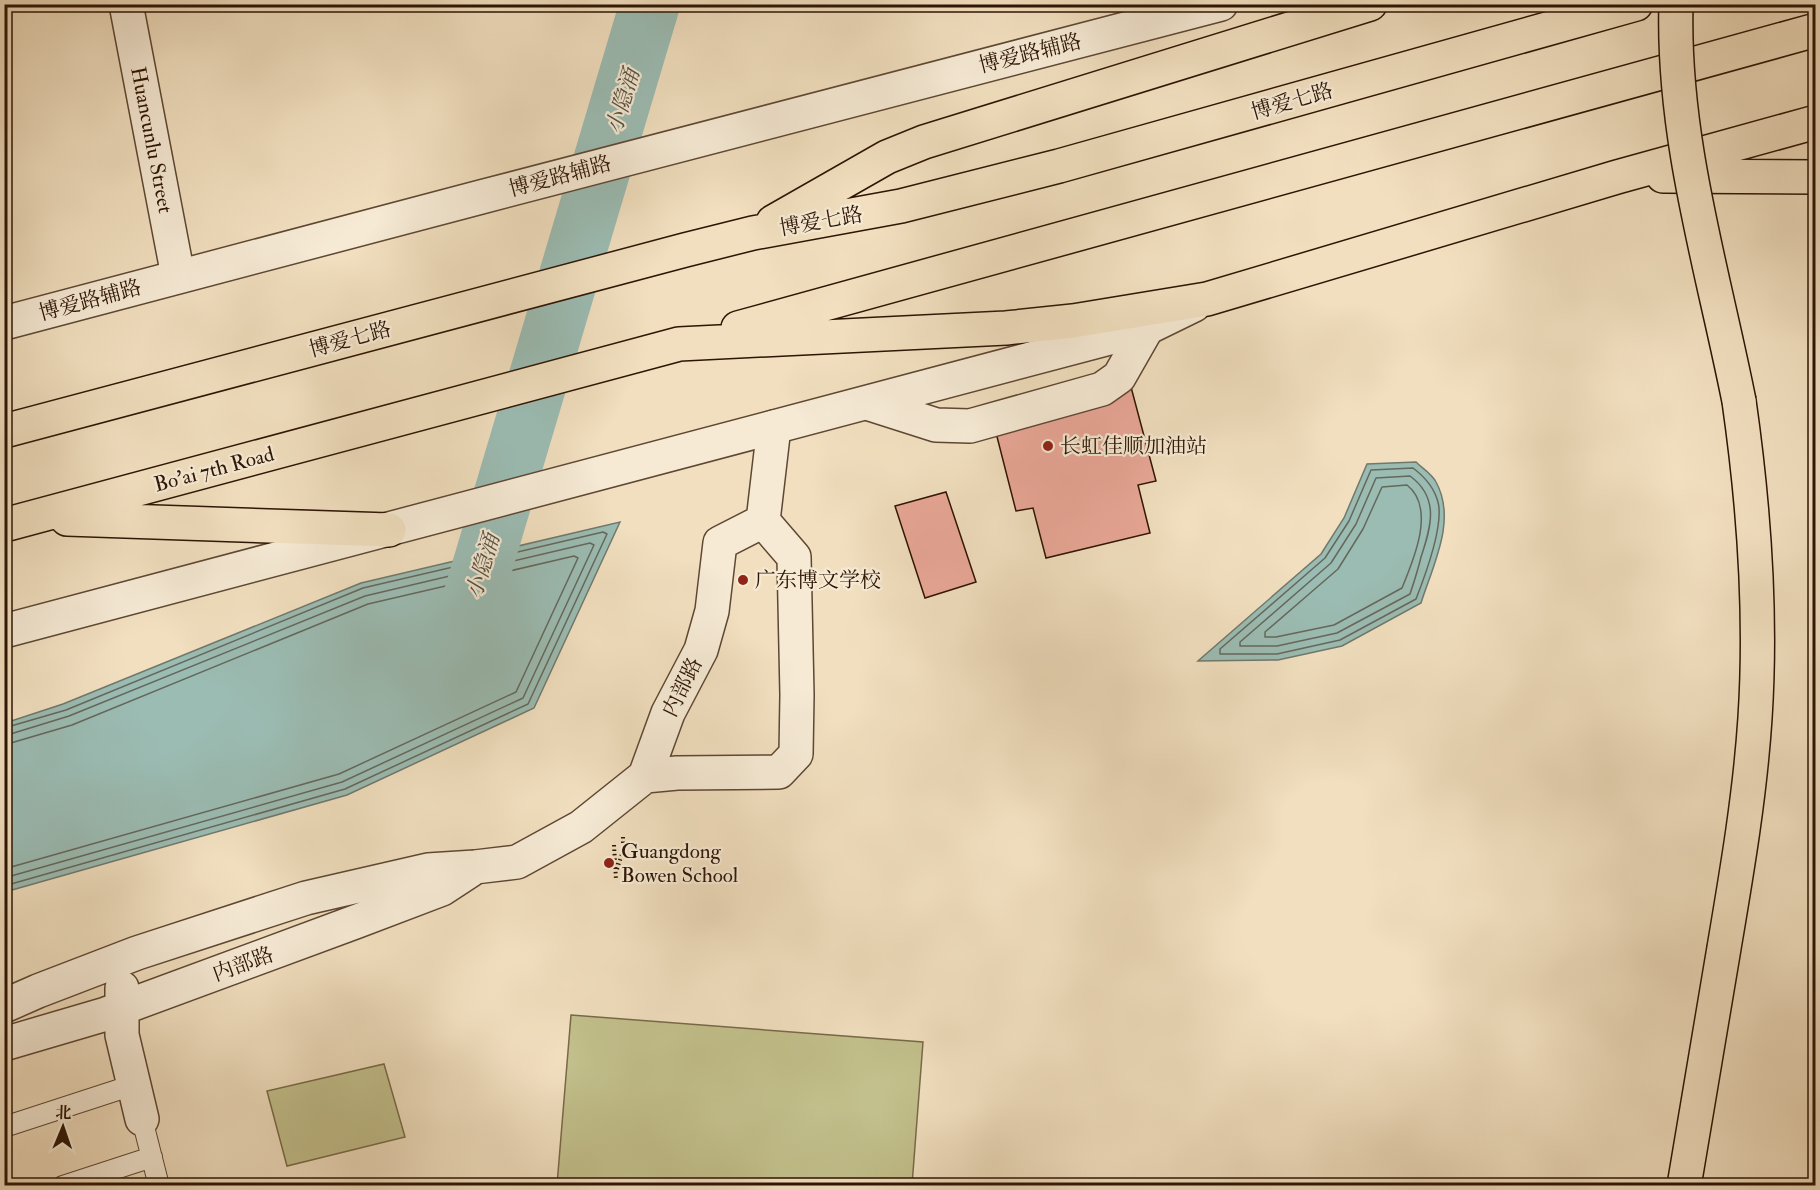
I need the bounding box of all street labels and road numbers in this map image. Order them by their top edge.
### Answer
street label: 博爱路辅路 [976,28,1084,79]
street label: Huancunlu Street [124,65,179,216]
street label: 博爱七路 [1248,77,1336,126]
street label: 博爱路辅路 [506,150,614,203]
street label: 博爱七路 [777,201,865,242]
street label: 博爱路辅路 [36,274,144,327]
street label: 博爱七路 [306,316,394,363]
street label: Bo'ai 7th Road [151,440,278,498]
street label: 内部路 [657,653,708,721]
street label: 内部路 [209,941,277,988]

